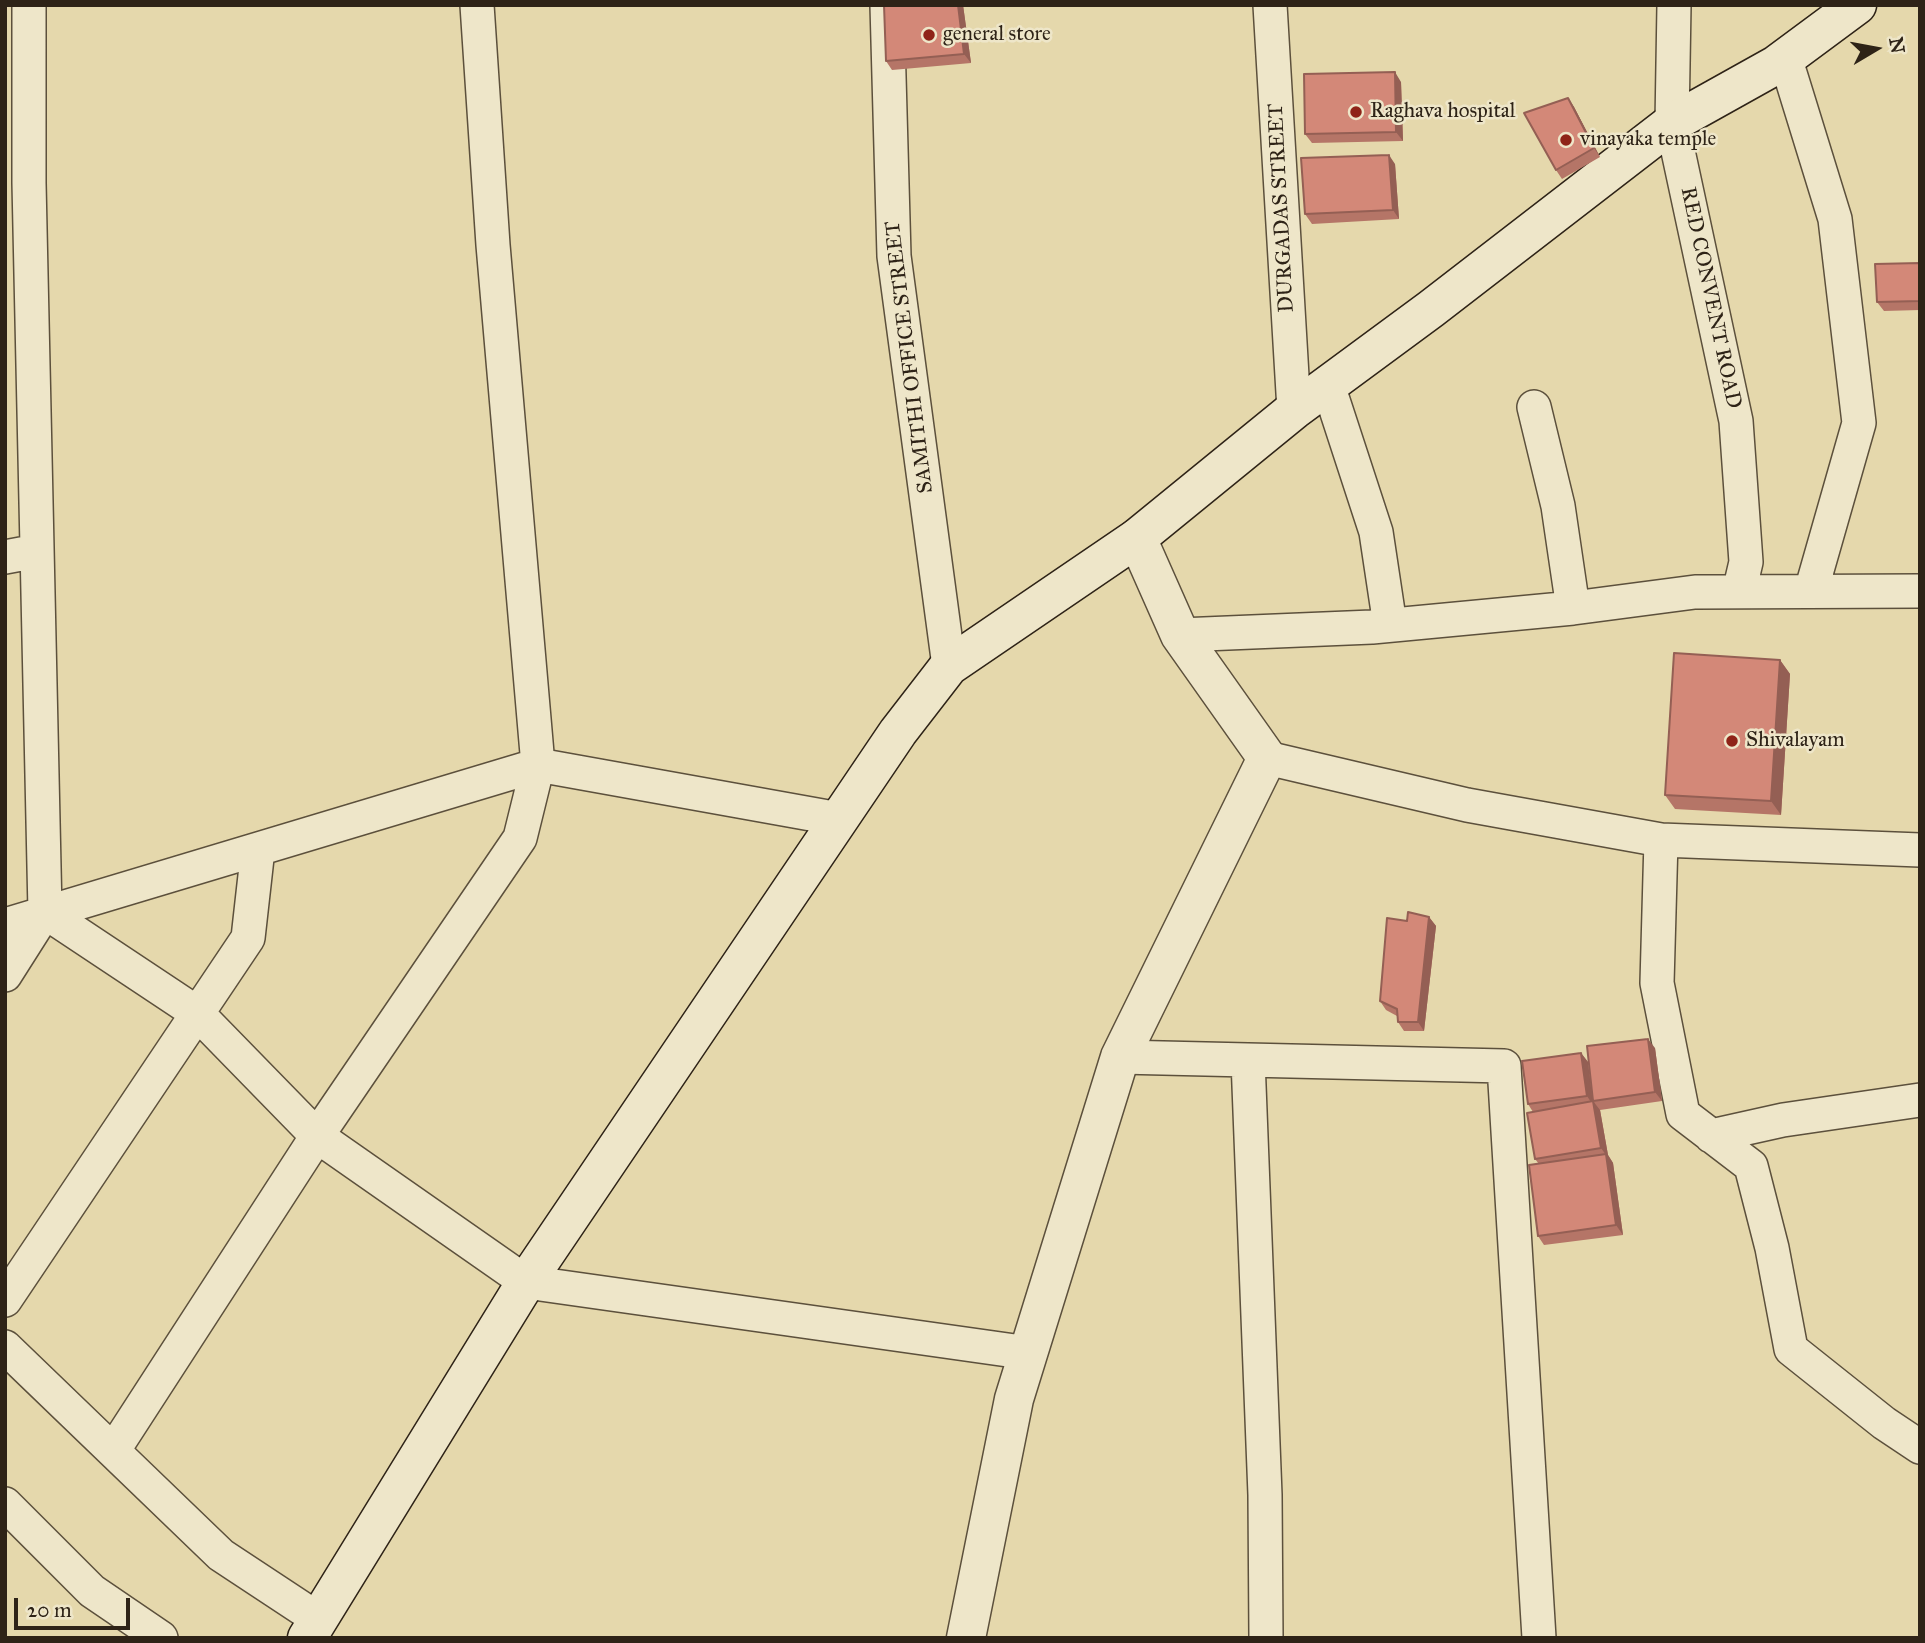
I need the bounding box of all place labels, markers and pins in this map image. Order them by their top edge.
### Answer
place label: general store [943,22,1051,48]
marker: general store [921,27,937,43]
place label: Raghava hospital [1370,99,1515,125]
marker: Raghava hospital [1348,104,1364,120]
place label: vinayaka temple [1580,127,1716,153]
marker: vinayaka temple [1558,132,1574,148]
place label: Shivalayam [1746,728,1845,754]
marker: Shivalayam [1724,733,1740,749]

